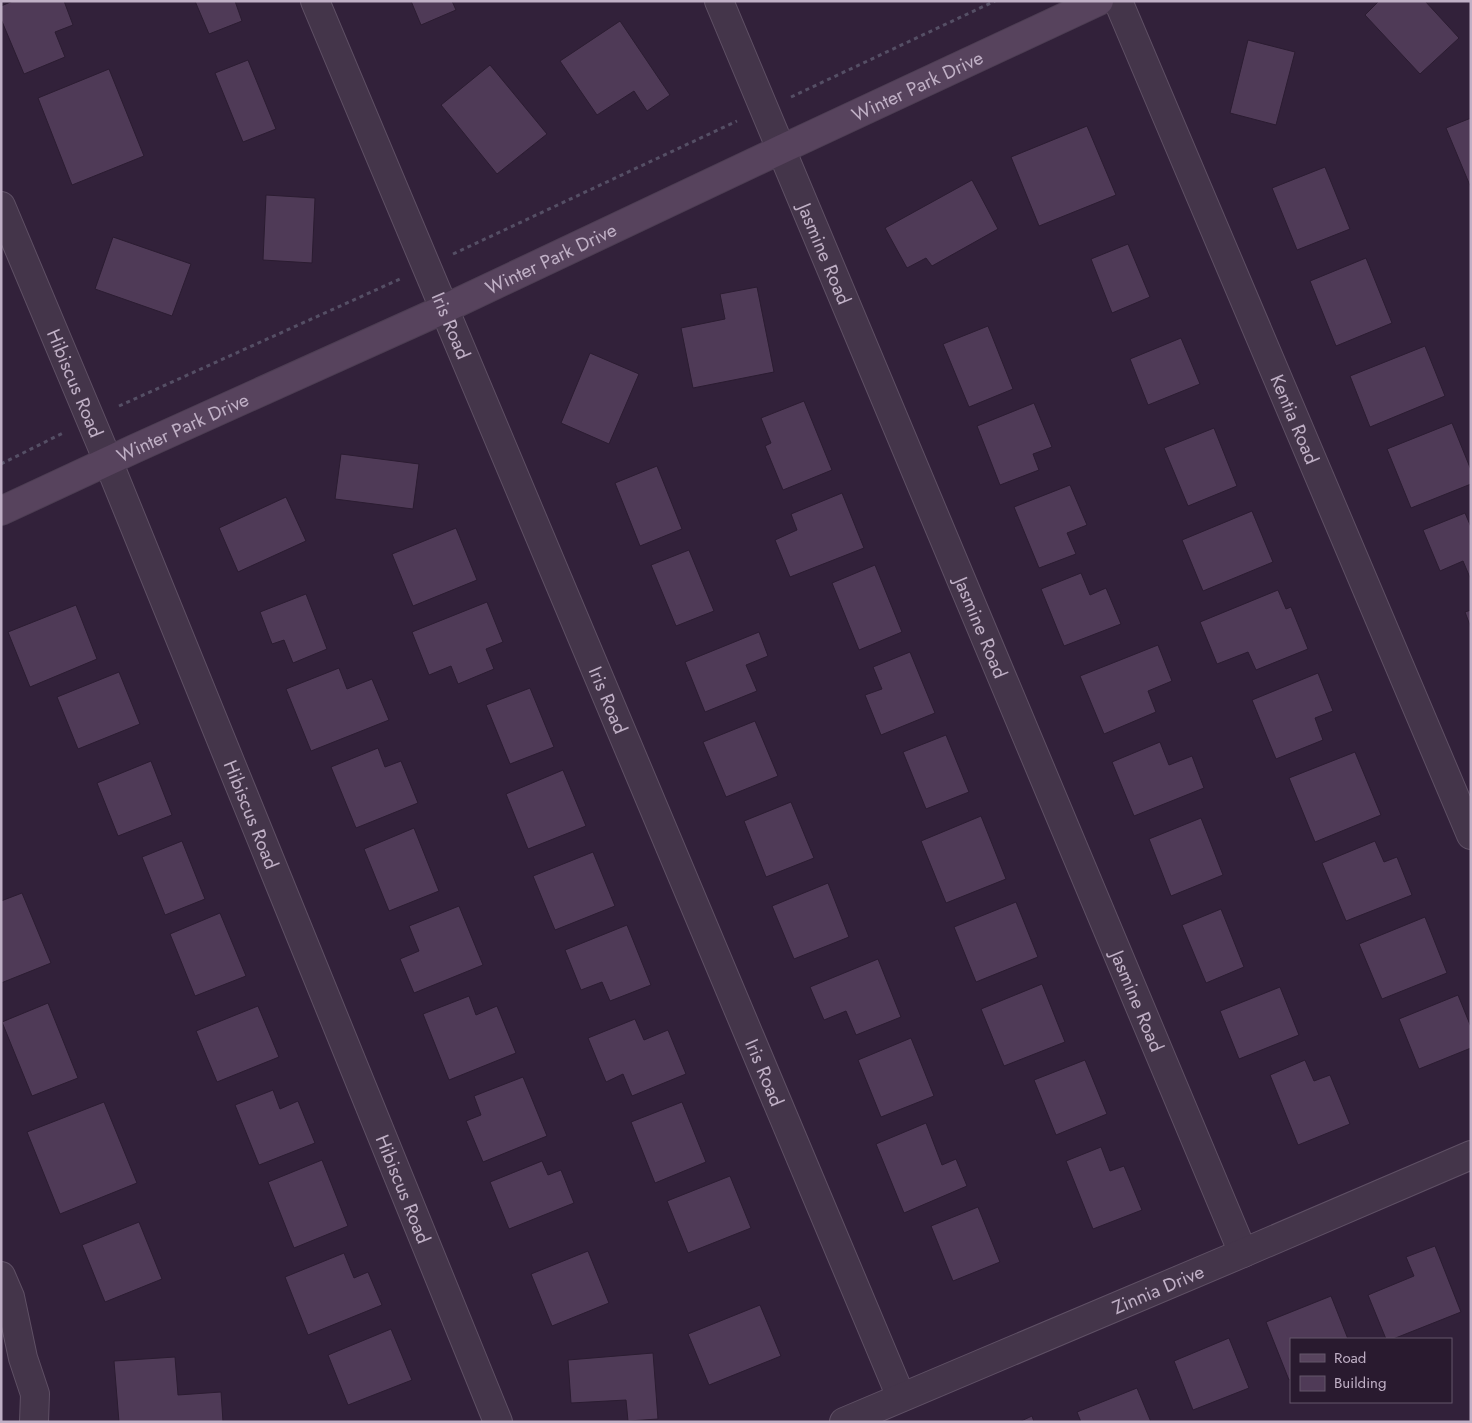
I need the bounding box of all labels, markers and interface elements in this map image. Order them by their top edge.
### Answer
street label: Winter Park Drive [847,44,987,128]
street label: Jasmine Road [790,196,858,309]
street label: Winter Park Drive [481,216,621,301]
street label: Iris Road [425,288,477,363]
street label: Hibiscus Road [41,325,110,442]
street label: Kentia Road [1264,370,1326,468]
street label: Winter Park Drive [112,385,253,469]
street label: Jasmine Road [947,570,1014,682]
street label: Iris Road [582,662,634,738]
street label: Hibiscus Road [217,756,286,873]
street label: Jasmine Road [1103,943,1171,1056]
street label: Iris Road [739,1035,791,1110]
street label: Hibiscus Road [369,1130,438,1247]
street label: Zinnia Drive [1108,1258,1208,1320]
legend [1290,1338,1452,1403]
text: Road [1334,1347,1366,1369]
text: Building [1334,1372,1386,1394]

